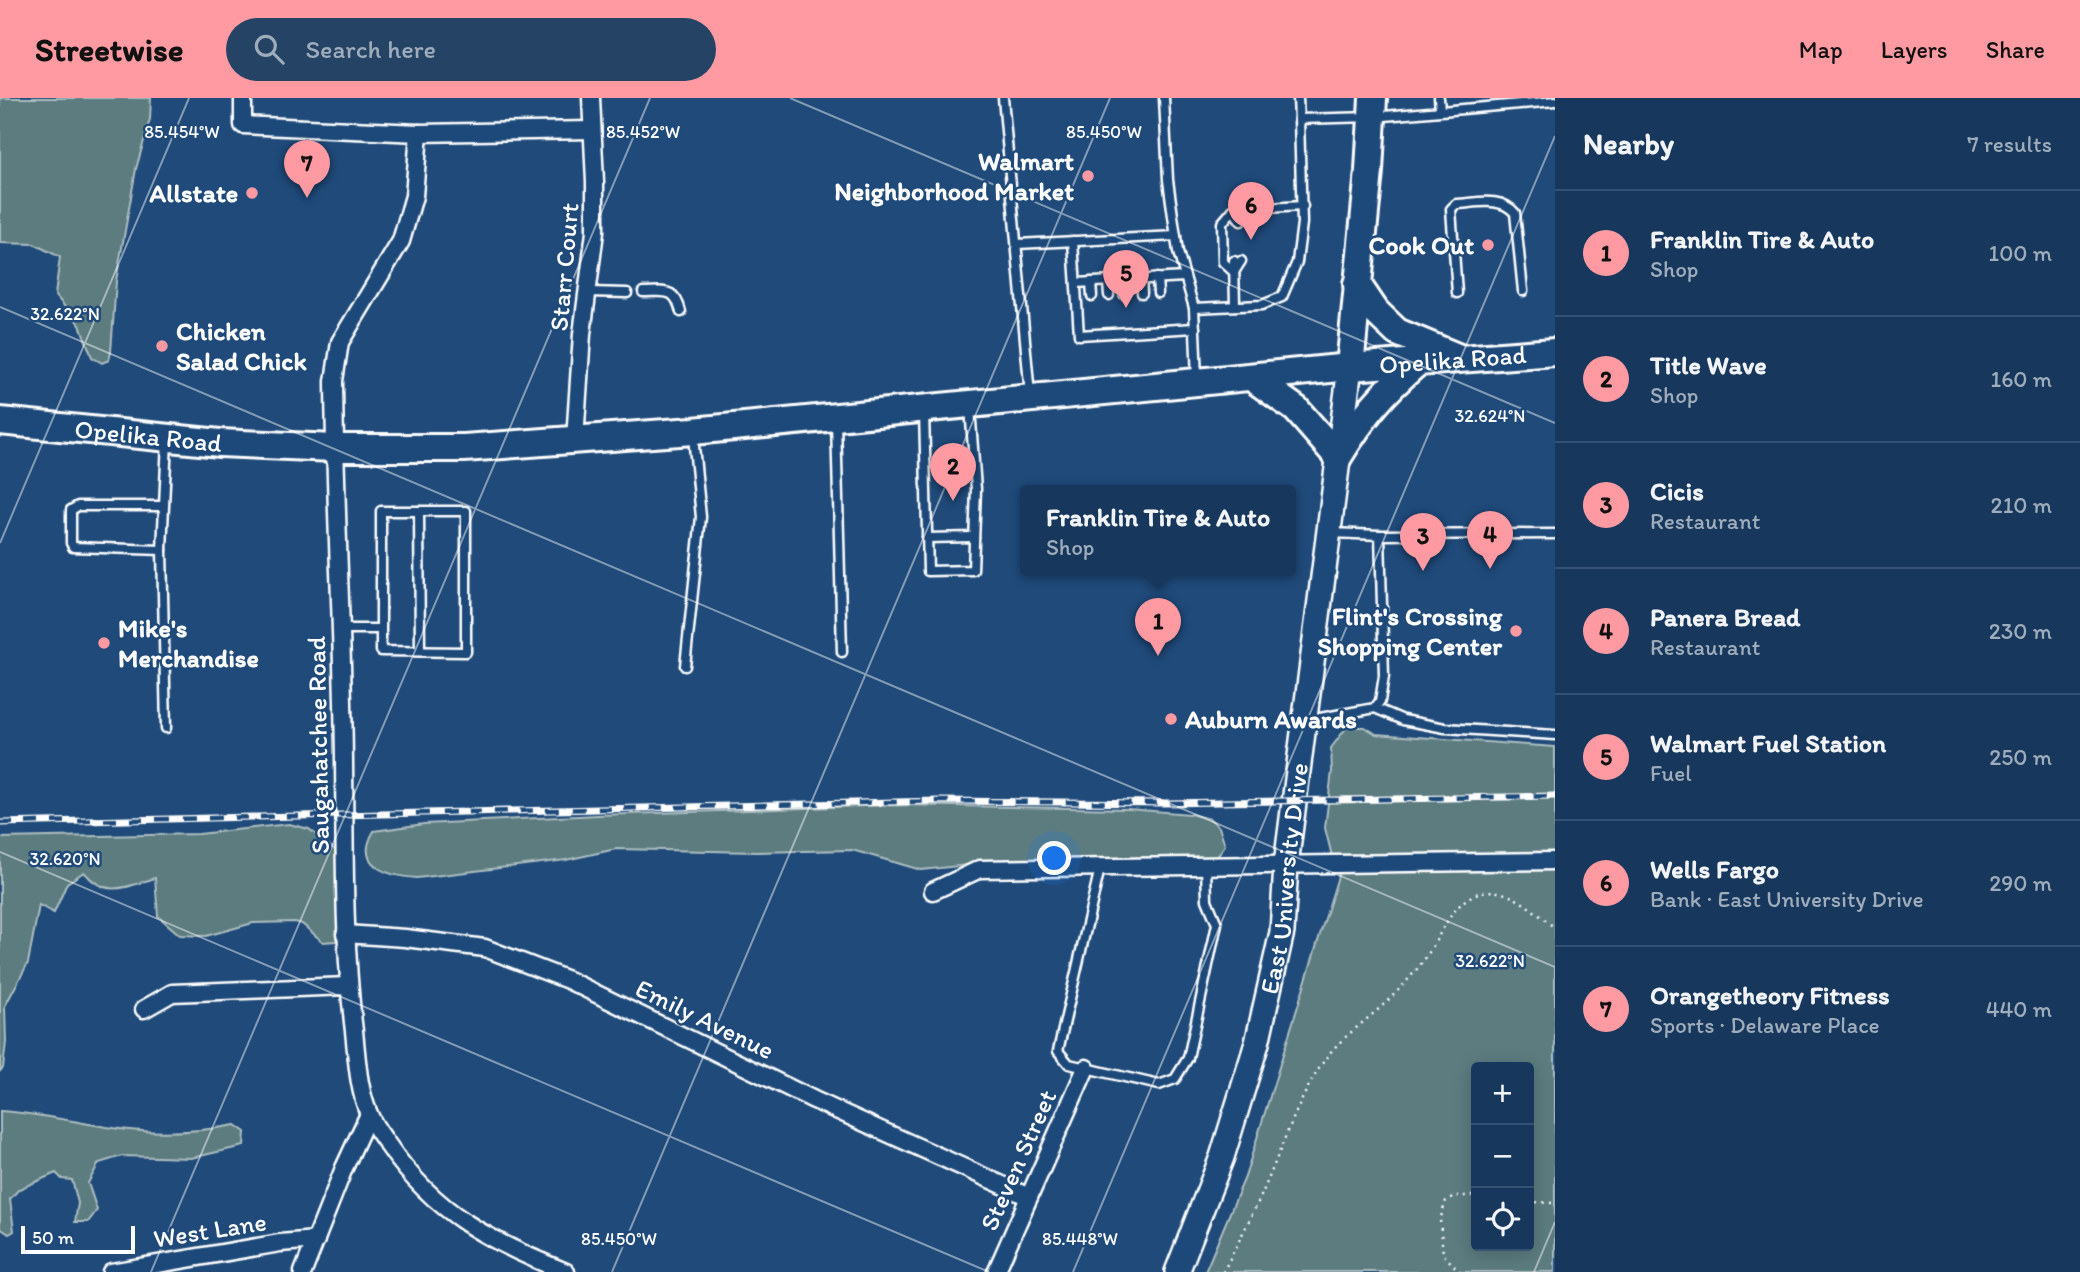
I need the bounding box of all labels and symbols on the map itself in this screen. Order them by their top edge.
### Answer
text: 85.454°W [144,121,220,143]
text: 85.452°W [606,121,680,143]
text: 85.450°W [1066,121,1142,143]
pin: 7 [284,140,330,198]
place label: Walmart Neighborhood Market [834,145,1074,207]
marker: Walmart Neighborhood Market [1080,168,1096,184]
place label: Allstate [149,177,238,209]
pin: 6 [1228,182,1274,240]
marker: Allstate [244,185,260,201]
street label: Starr Court [542,201,586,332]
place label: Cook Out [1368,229,1474,261]
marker: Cook Out [1480,237,1496,253]
pin: 5 [1103,250,1149,308]
text: 32.622°N [30,303,100,325]
place label: Chicken Salad Chick [176,315,307,377]
marker: Chicken Salad Chick [154,338,170,354]
street label: Opelika Road [1378,338,1528,381]
text: 32.624°N [1455,405,1525,427]
street label: Opelika Road [73,413,224,459]
pin: 2 [930,443,976,501]
pin: 4 [1467,511,1513,569]
pin: 3 [1400,513,1446,571]
pin: 1 [1135,598,1181,656]
place label: Flint's Crossing Shopping Center [1317,600,1503,662]
place label: Mike's Merchandise [118,612,259,674]
marker: Flint's Crossing Shopping Center [1508,623,1524,639]
marker: Mike's Merchandise [96,635,112,651]
street label: Saugahatchee Road [300,635,336,854]
place label: Auburn Awards [1184,703,1357,735]
marker: Auburn Awards [1163,711,1179,727]
street label: East University Drive [1253,761,1315,997]
your location [1037,841,1071,875]
text: 32.620°N [29,848,101,870]
text: 32.622°N [1455,950,1525,972]
street label: Emily Avenue [631,972,779,1066]
street label: Steven Street [973,1084,1063,1235]
street label: West Lane [151,1205,269,1255]
scale bar [21,1223,135,1255]
text: 85.450°W [581,1228,657,1250]
text: 85.448°W [1042,1228,1118,1250]

